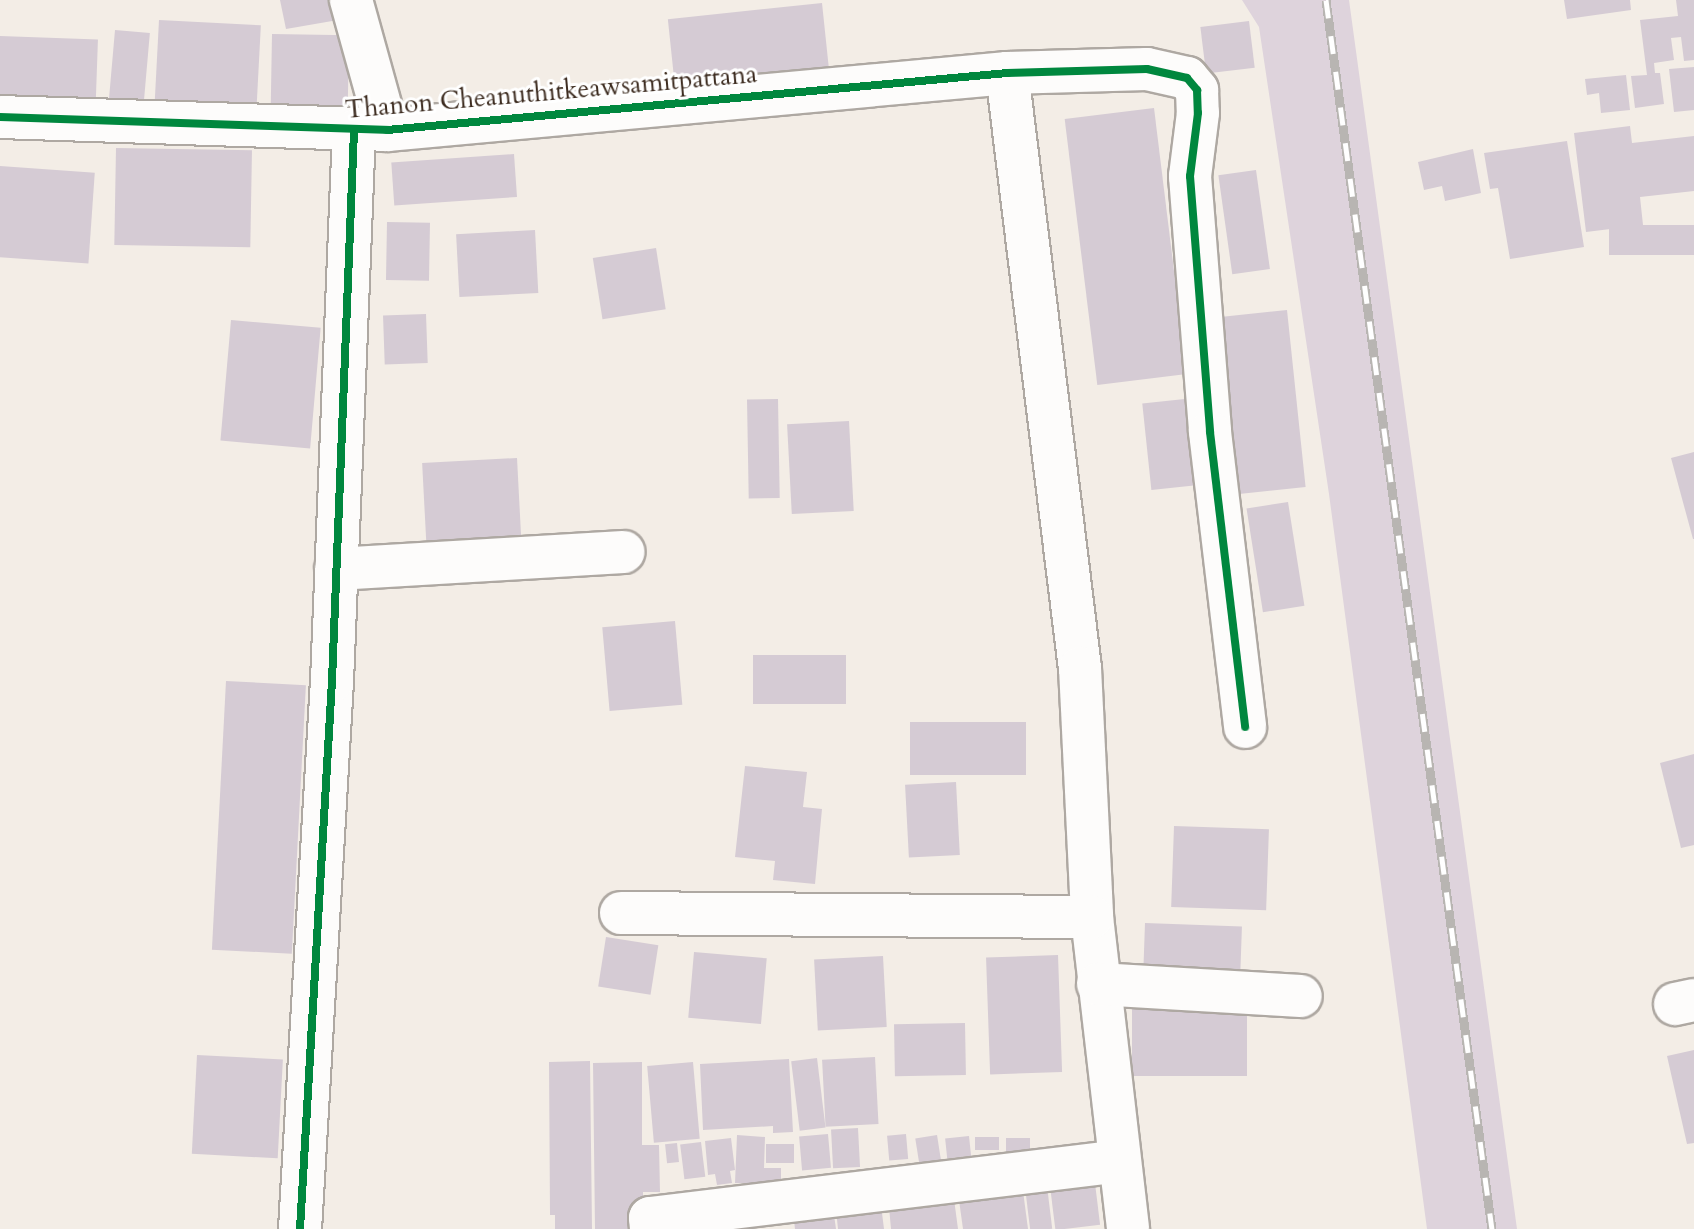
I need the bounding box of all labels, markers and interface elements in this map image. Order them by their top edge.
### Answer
street label: Thanon Cheanuthitkeawsamitpattana [344,58,758,126]

